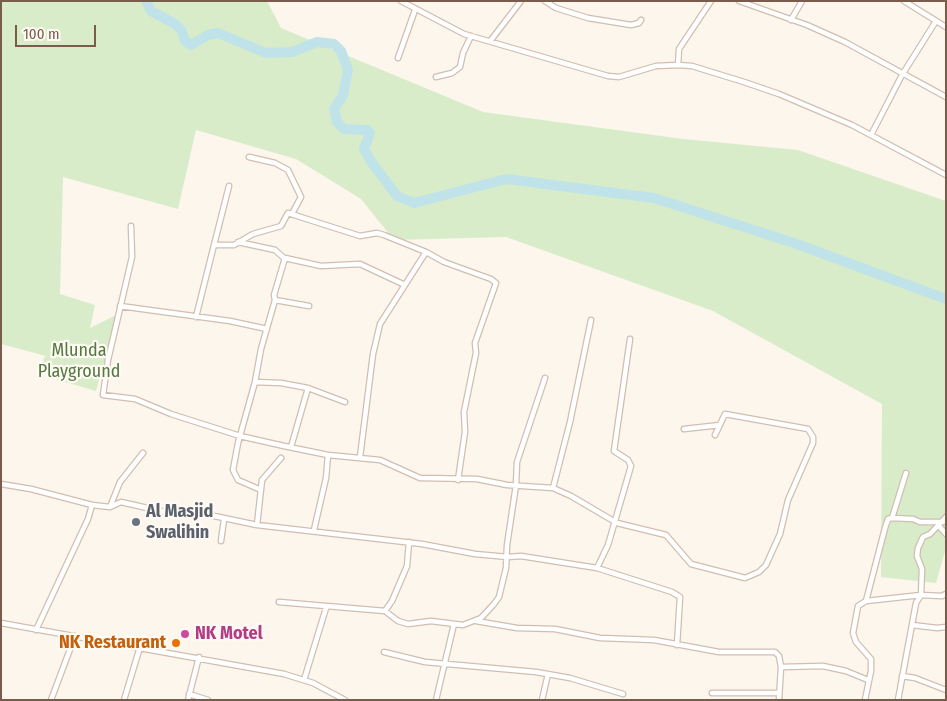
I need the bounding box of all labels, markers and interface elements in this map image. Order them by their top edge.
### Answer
scale bar [18,15,99,47]
text: 100 m [23,25,60,43]
park label: Mlunda Playground [38,340,120,382]
place label: Al Masjid Swalihin [146,501,213,544]
marker: Al Masjid Swalihin [130,516,142,528]
place label: NK Motel [195,623,263,645]
marker: NK Motel [179,628,191,640]
place label: NK Restaurant [59,632,166,654]
marker: NK Restaurant [170,637,182,649]

